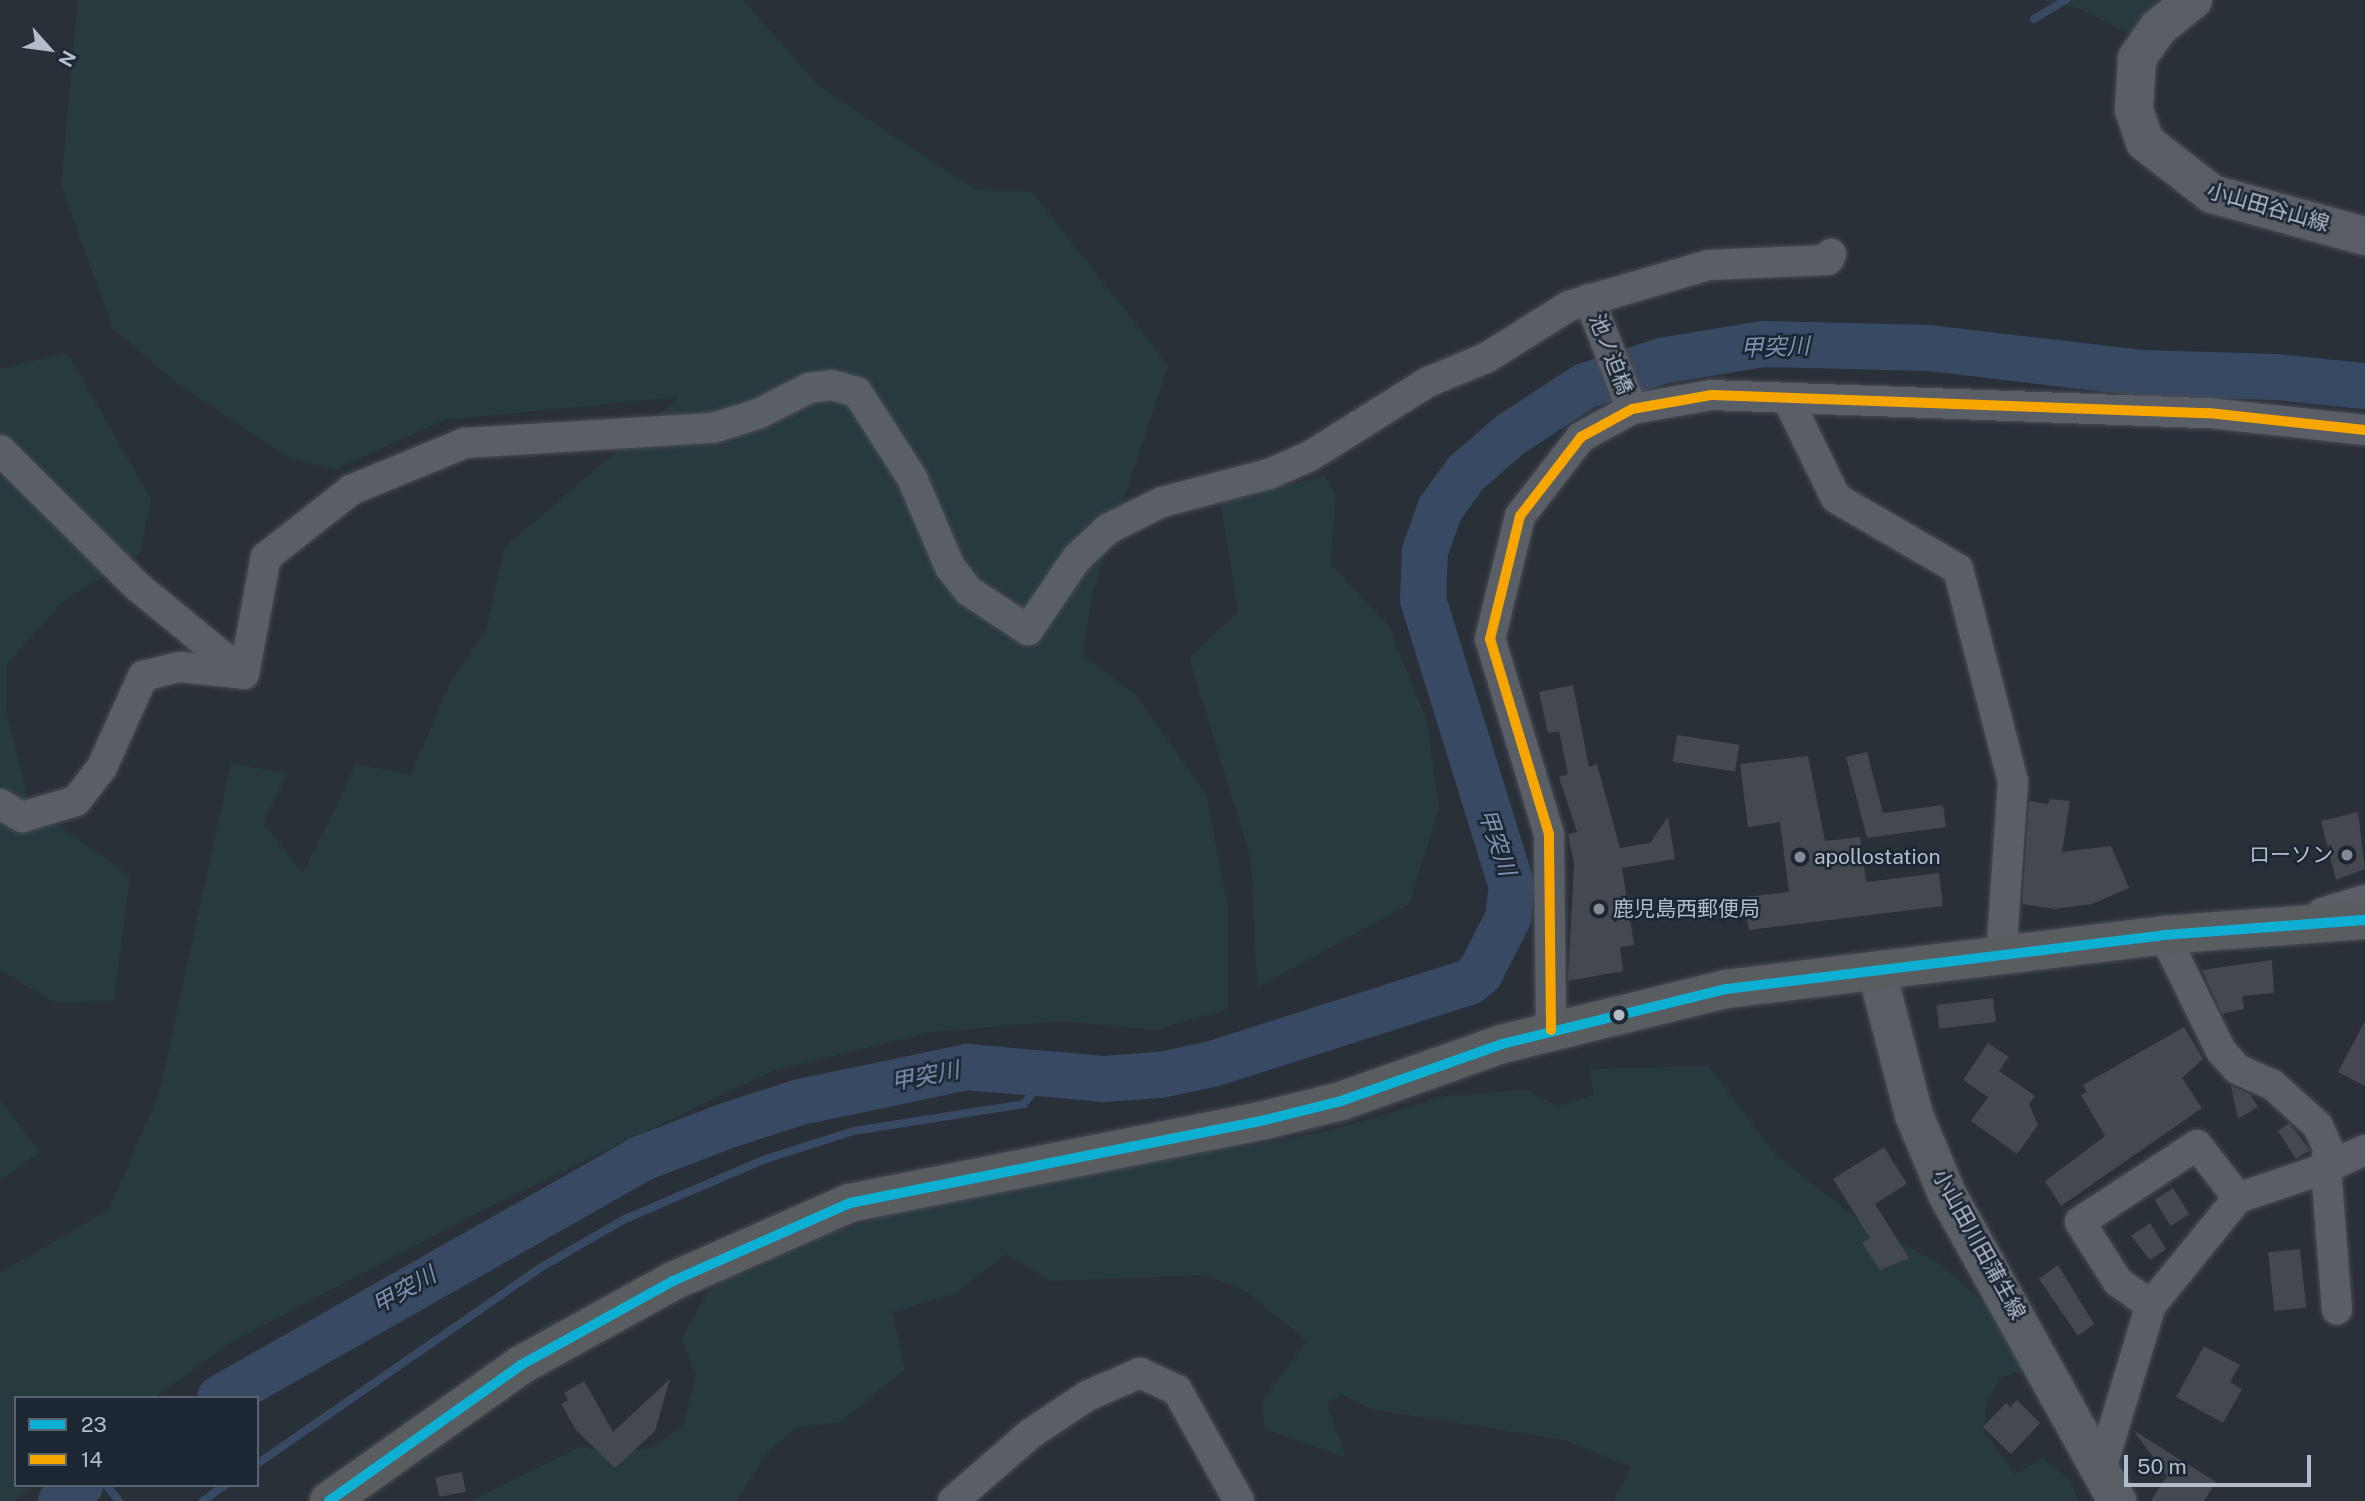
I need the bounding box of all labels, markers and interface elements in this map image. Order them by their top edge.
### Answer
north arrow [14,14,84,84]
text: N [54,47,81,71]
street label: 小山田谷山線 [2204,178,2332,236]
street label: 池ノ迫橋 [1584,310,1638,398]
water label: 甲突川 [1740,332,1810,362]
water label: 甲突川 [1473,805,1521,879]
place label: ローソン [2249,842,2333,868]
place label: apollostation [1814,844,1941,870]
marker: ローソン [2339,847,2355,863]
marker: apollostation [1792,849,1808,865]
place label: 鹿児島西郵便局 [1613,896,1760,922]
marker: 鹿児島西郵便局 [1591,901,1607,917]
unlabelled marker [1612,1008,1626,1022]
water label: 甲突川 [889,1056,961,1096]
street label: 小山田川田蒲生線 [1927,1164,2031,1324]
water label: 甲突川 [367,1261,441,1319]
legend [14,1396,259,1487]
text: 23 [81,1412,107,1437]
scale bar [2127,1442,2314,1486]
text: 14 [81,1447,103,1472]
text: 50 m [2137,1454,2187,1479]

